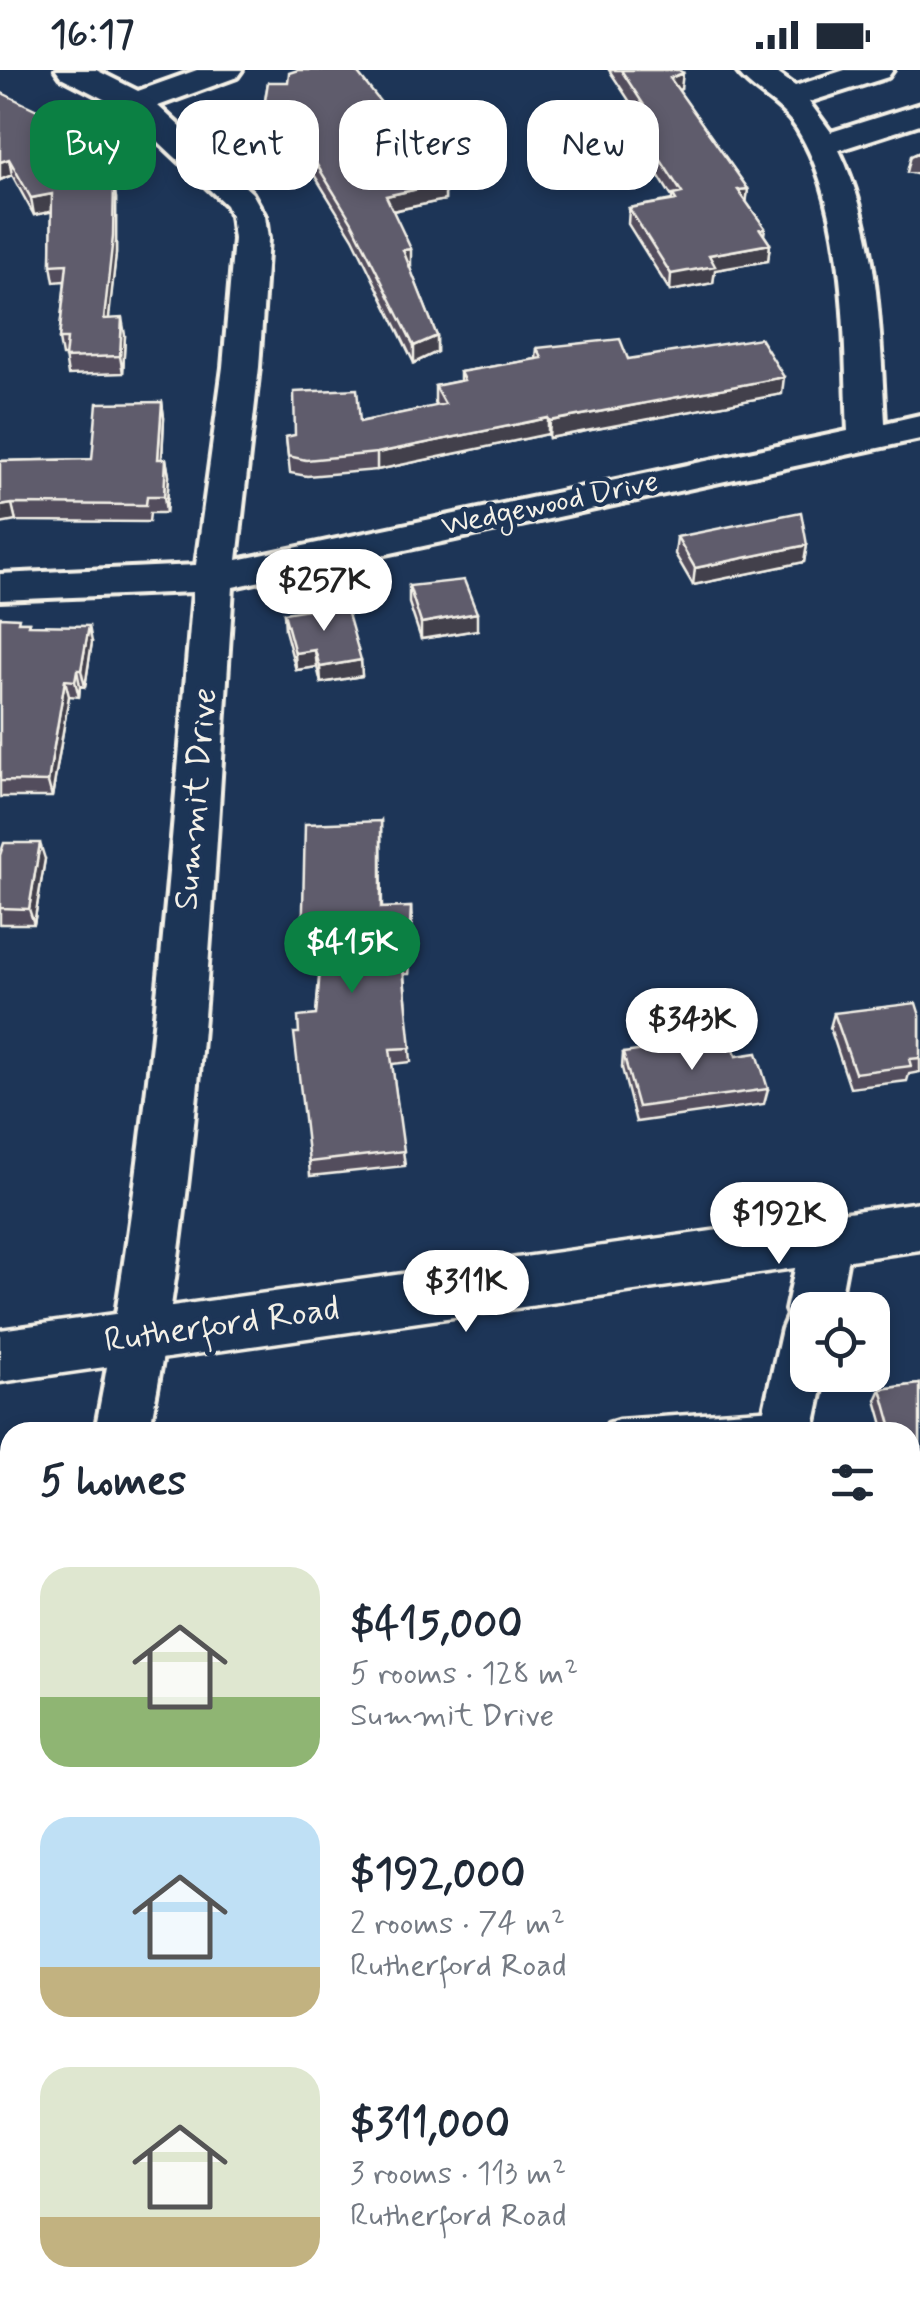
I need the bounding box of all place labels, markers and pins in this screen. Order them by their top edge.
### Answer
pin: $257K [254,549,394,634]
pin: $415K [282,911,422,996]
pin: $343K [622,988,762,1073]
pin: $192K [709,1182,849,1267]
pin: $311K [396,1250,536,1335]

